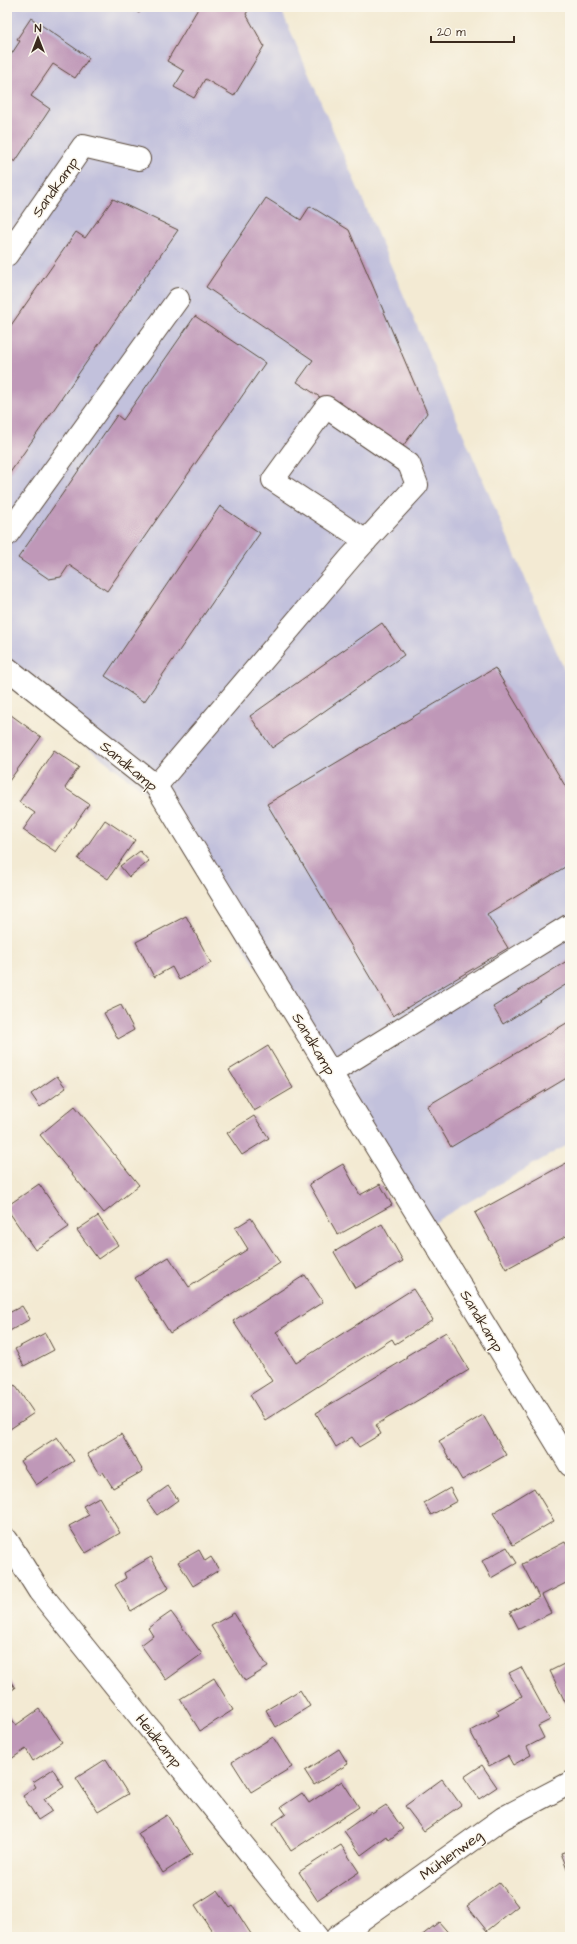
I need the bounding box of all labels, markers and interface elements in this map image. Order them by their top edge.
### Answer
north arrow [18,18,58,58]
scale bar [431,18,514,44]
text: N [35,21,42,36]
text: 20 m [437,24,466,41]
street label: Sandkamp [27,153,84,222]
street label: Sandkamp [95,736,162,797]
street label: Sandkamp [287,1009,340,1079]
street label: Sandkamp [455,1286,508,1356]
street label: Heidkamp [130,1710,187,1773]
street label: Mühlenweg [415,1825,488,1886]

